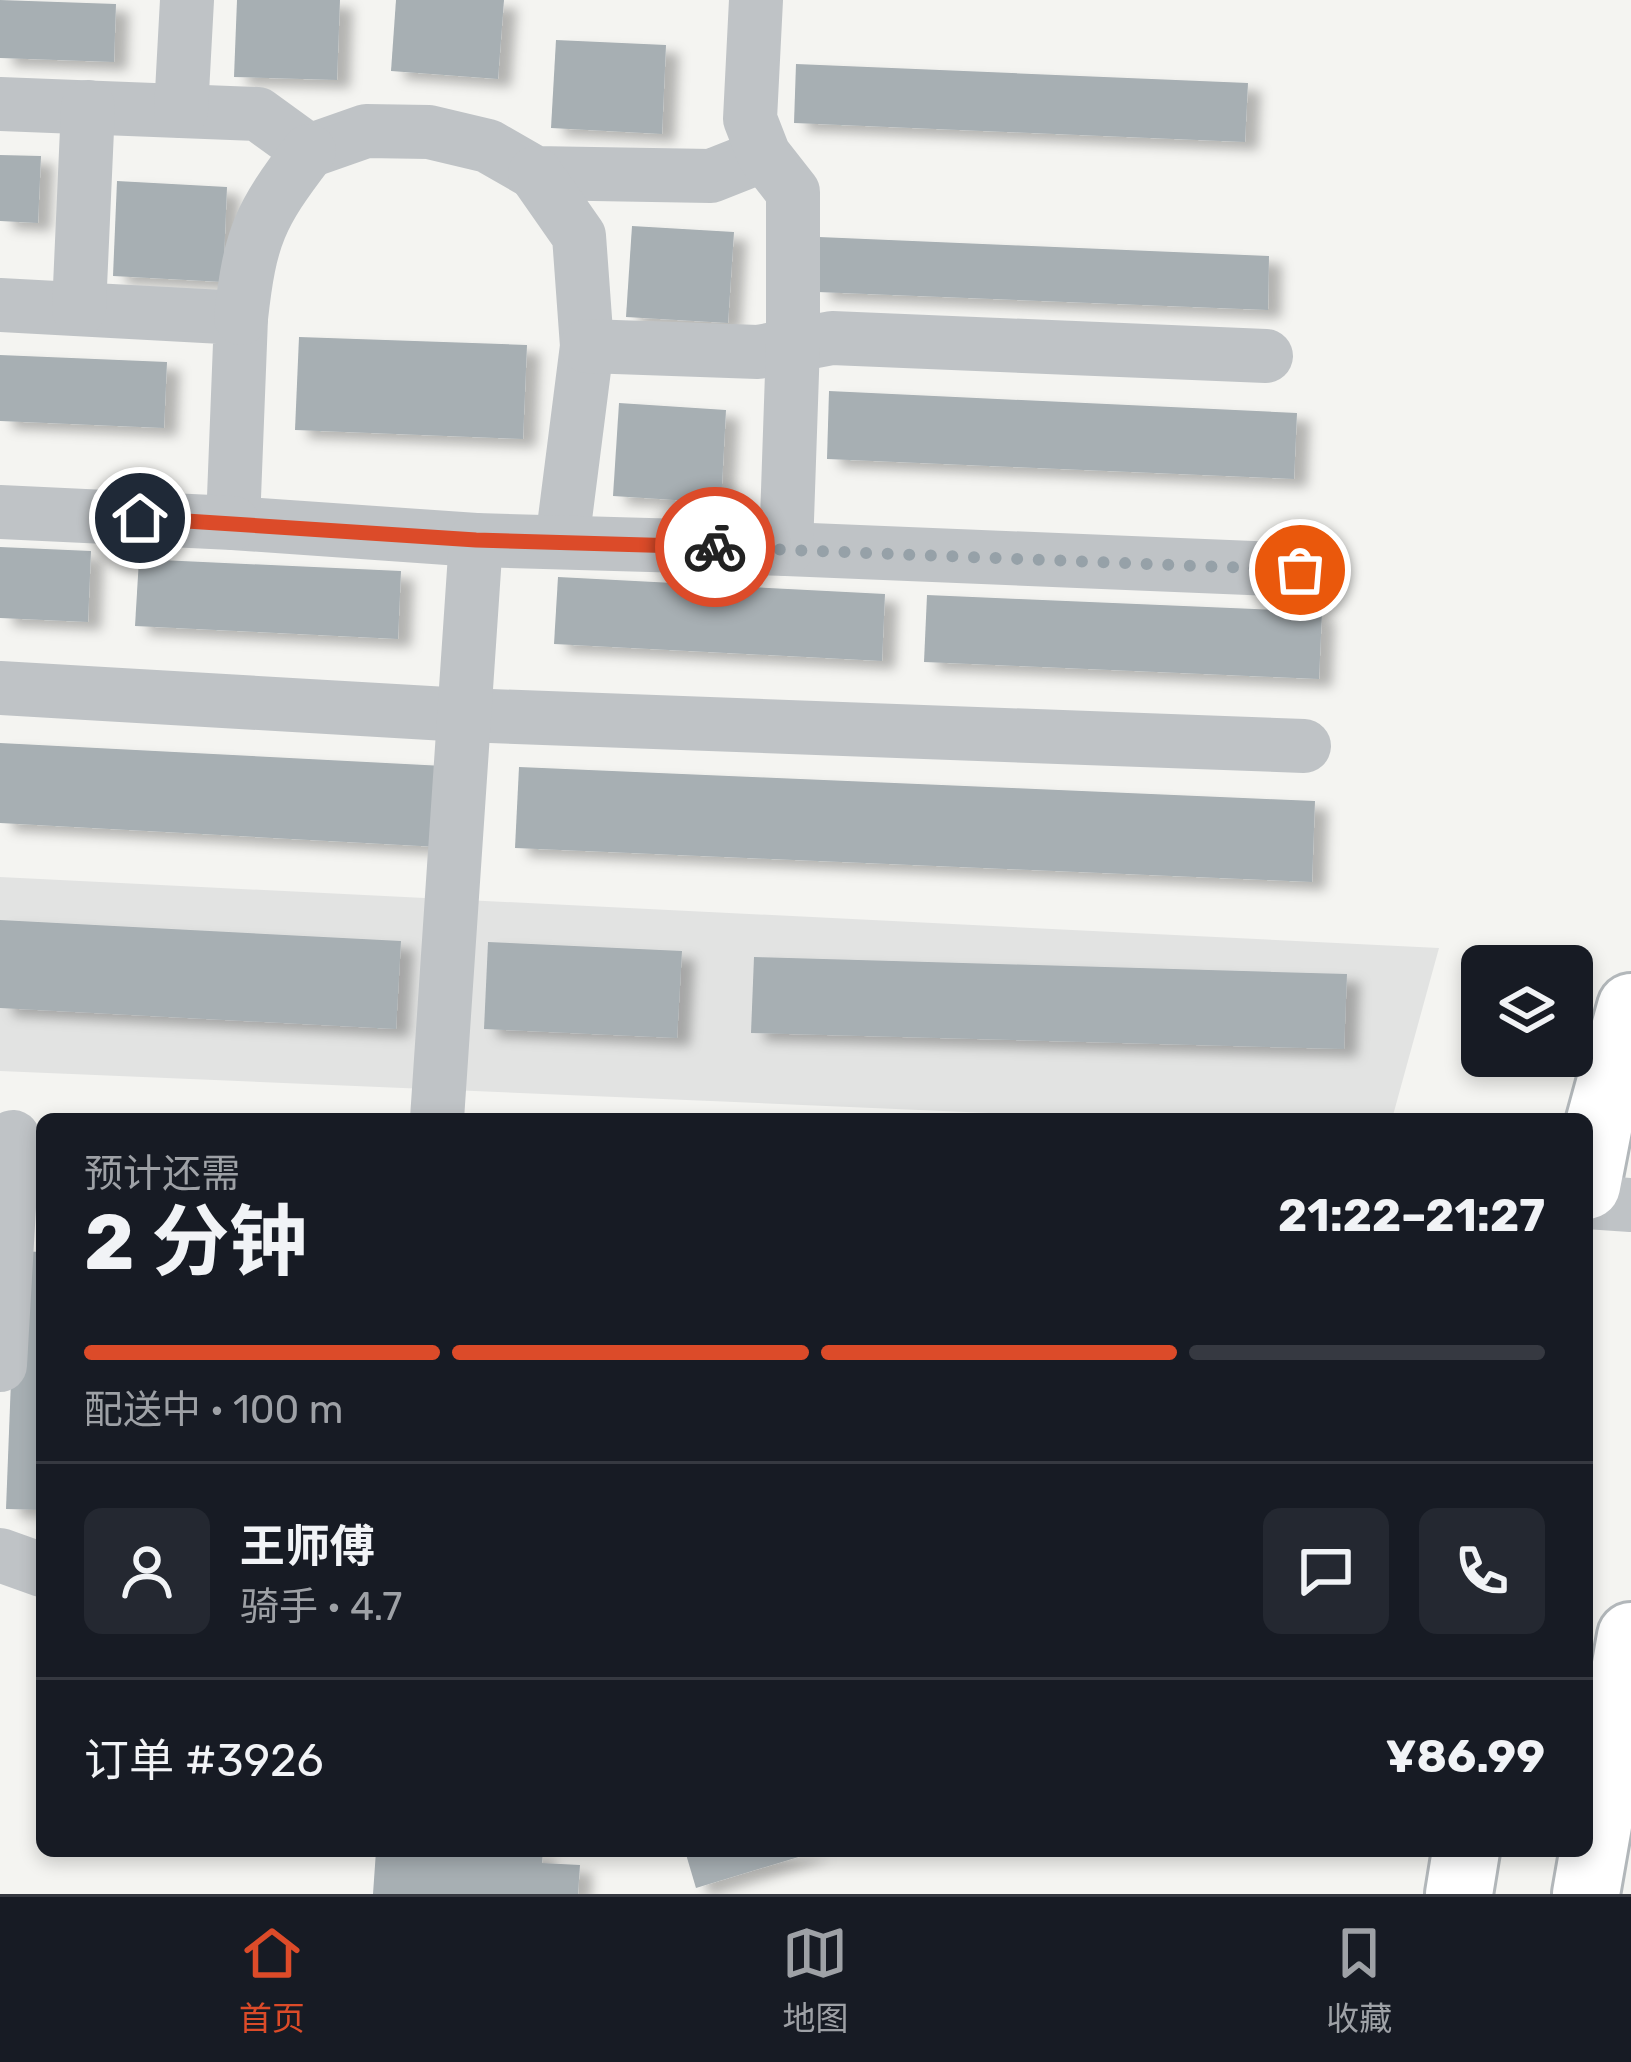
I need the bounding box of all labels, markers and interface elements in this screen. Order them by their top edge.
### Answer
pin [89,467,191,569]
icon: home [107,485,173,551]
courier [655,487,775,607]
icon: bike [682,514,748,580]
pin [1249,519,1351,621]
icon: bag [1267,537,1333,603]
map controls [1461,945,1593,1077]
button: layers [1461,945,1593,1077]
text: 预计还需 [84,1151,240,1197]
text: 21:22–21:27 [1278,1189,1545,1242]
text: 2 分钟 [84,1196,307,1289]
text: 配送中 · 100 m [84,1387,343,1433]
button: person [84,1508,210,1634]
button: chat [1263,1508,1389,1634]
button: phone [1419,1508,1545,1634]
text: 王师傅 [240,1520,375,1573]
text: 骑手 · 4.7 [240,1584,402,1630]
text: ¥86.99 [1386,1730,1545,1783]
text: 订单 #3926 [84,1734,324,1787]
tab: 首页 [239,1920,305,2040]
tab: 地图 [782,1920,848,2040]
tab: 收藏 [1326,1920,1392,2040]

